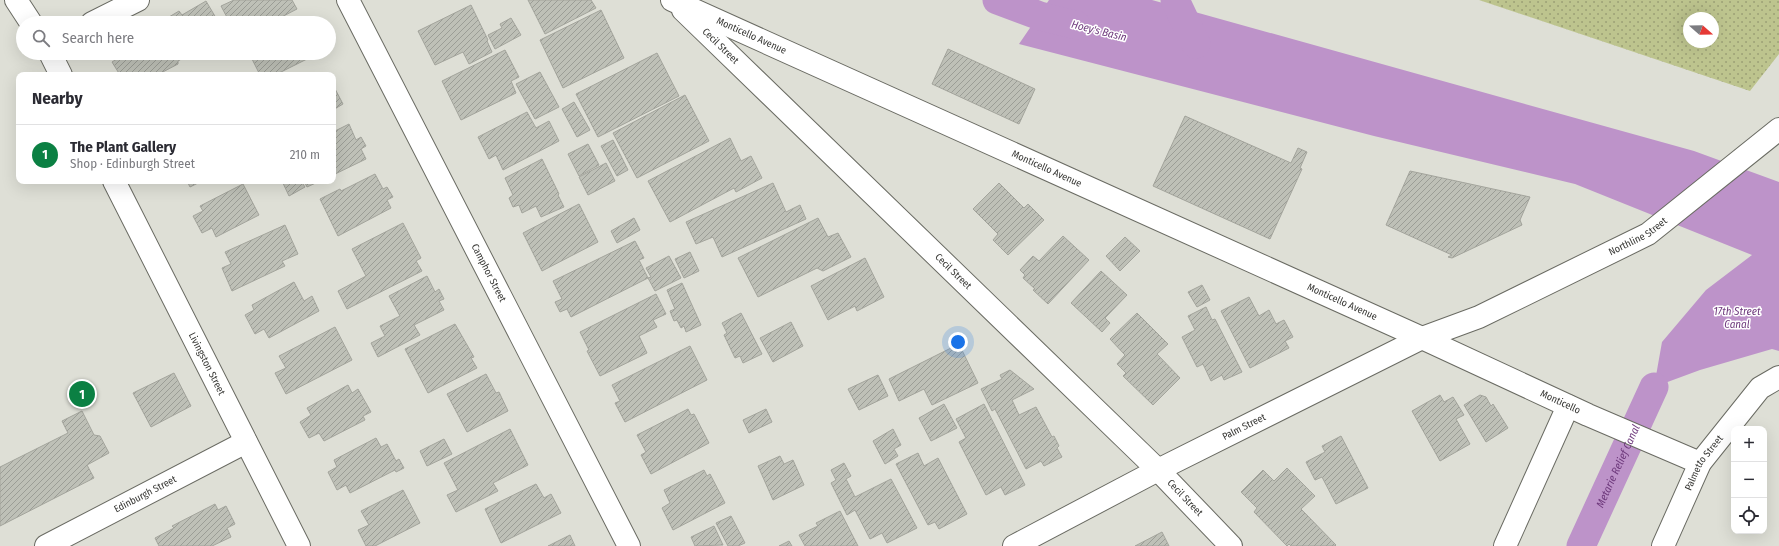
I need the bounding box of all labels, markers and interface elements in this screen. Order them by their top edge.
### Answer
north arrow [1683,12,1719,48]
street label: Monticello Avenue [714,15,788,57]
search box [16,16,336,60]
water label: Hoey's Basin [1070,18,1128,44]
street label: Cecil Street [700,26,742,67]
icon: search [30,27,52,49]
text: Search here [62,29,134,47]
text: Nearby [32,88,83,109]
text: The Plant Gallery [70,138,176,156]
text: 1 [42,147,48,162]
text: 210 m [290,147,320,162]
street label: Monticello Avenue [1010,148,1084,190]
text: Shop · Edinburgh Street [70,156,195,171]
street label: Northline Street [1607,215,1670,258]
street label: Camphor Street [469,242,509,305]
street label: Cecil Street [932,251,974,292]
street label: Monticello Avenue [1305,281,1379,323]
water label: 17th Street Canal [1714,305,1761,331]
street label: Livingston Street [186,330,228,398]
your location [948,332,968,352]
pin: 1 [69,379,95,409]
street label: Monticello [1538,388,1582,417]
street label: Palm Street [1220,411,1268,443]
water label: Metarie Relief Canal [1593,423,1642,509]
map controls [1731,426,1767,534]
button: + [1731,426,1767,462]
street label: Palmetto Street [1682,432,1726,493]
button: − [1731,462,1767,498]
street label: Edinburgh Street [112,473,179,515]
street label: Cecil Street [1164,477,1206,519]
button: locate [1731,498,1767,534]

